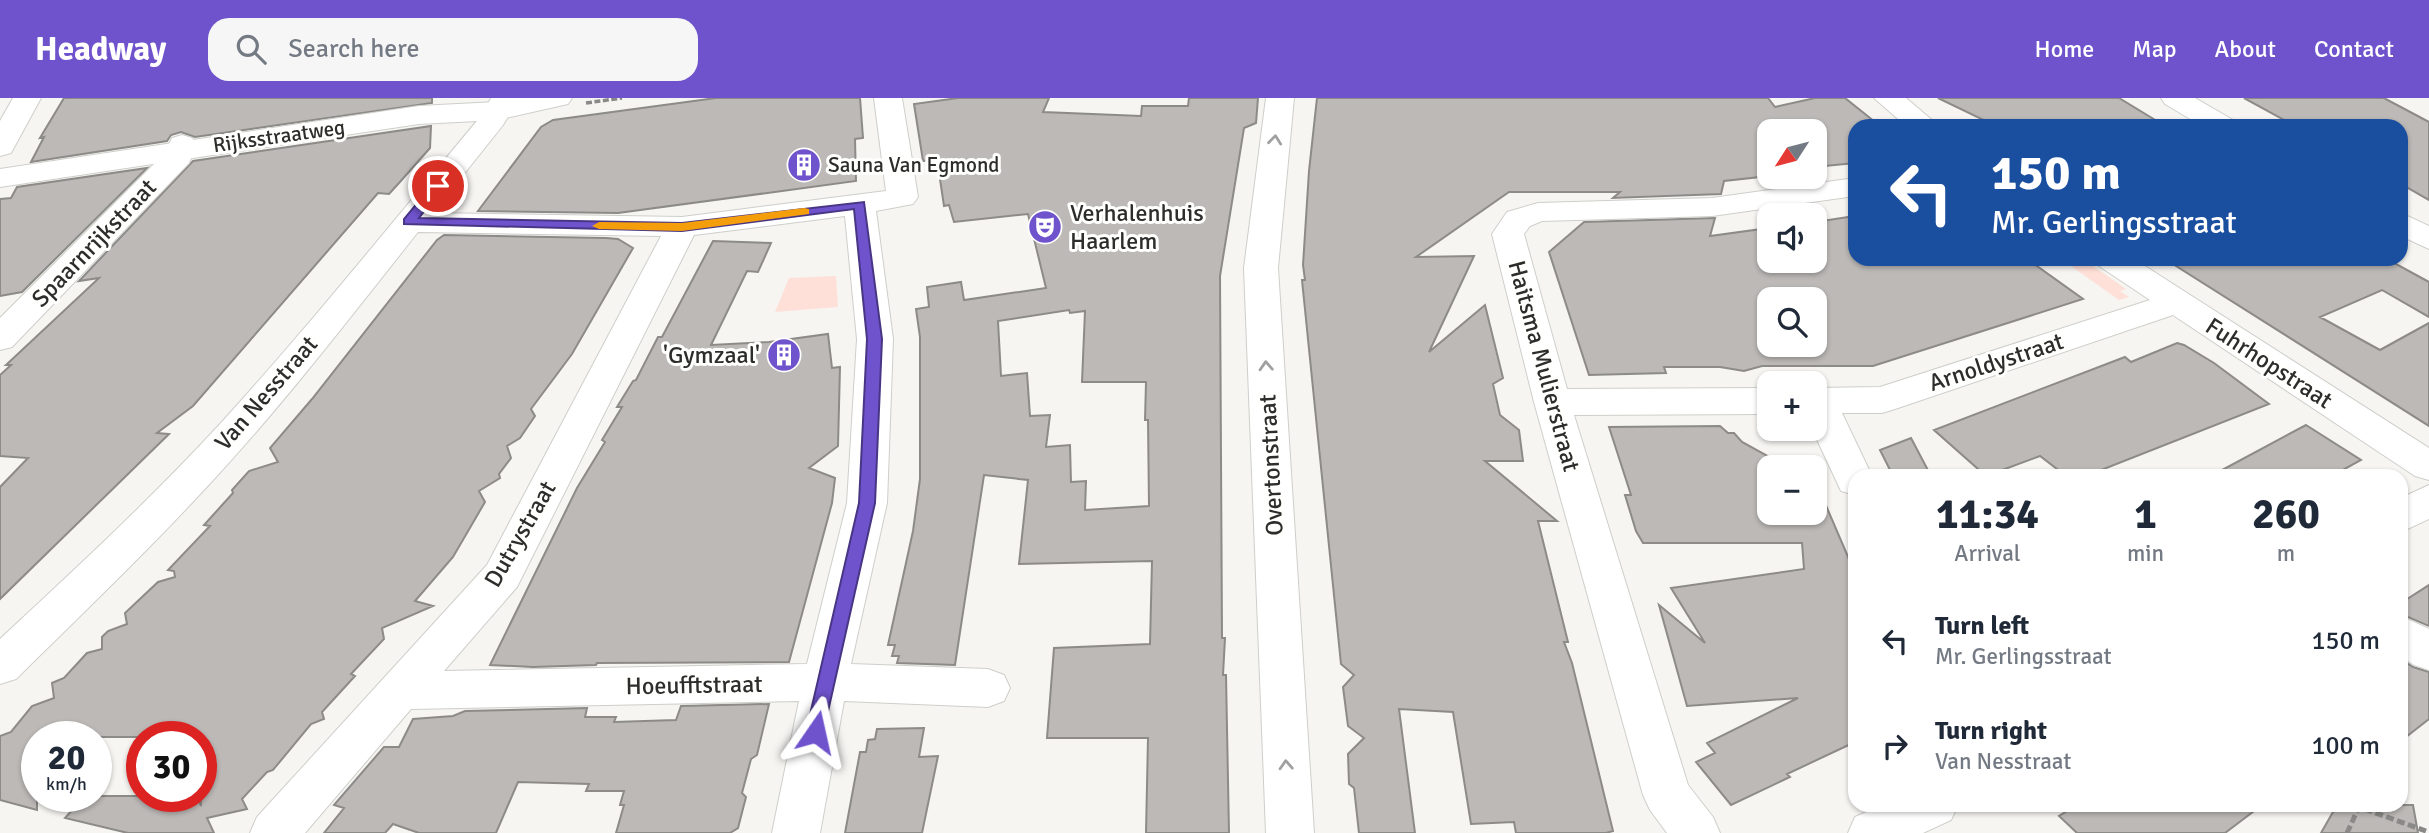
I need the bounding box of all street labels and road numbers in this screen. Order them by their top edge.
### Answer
street label: Rijksstraatweg [211,114,347,158]
street label: Spaarnrijkstraat [25,173,163,313]
street label: Haitsma Mulierstraat [1501,257,1587,475]
street label: Fuhrhopstraat [2200,311,2338,415]
street label: Arnoldystraat [1925,326,2067,398]
street label: Van Nesstraat [208,329,324,457]
street label: Overtonstraat [1252,394,1290,536]
street label: Dutrystraat [478,475,562,593]
street label: Hoeufftstraat [625,669,763,701]

